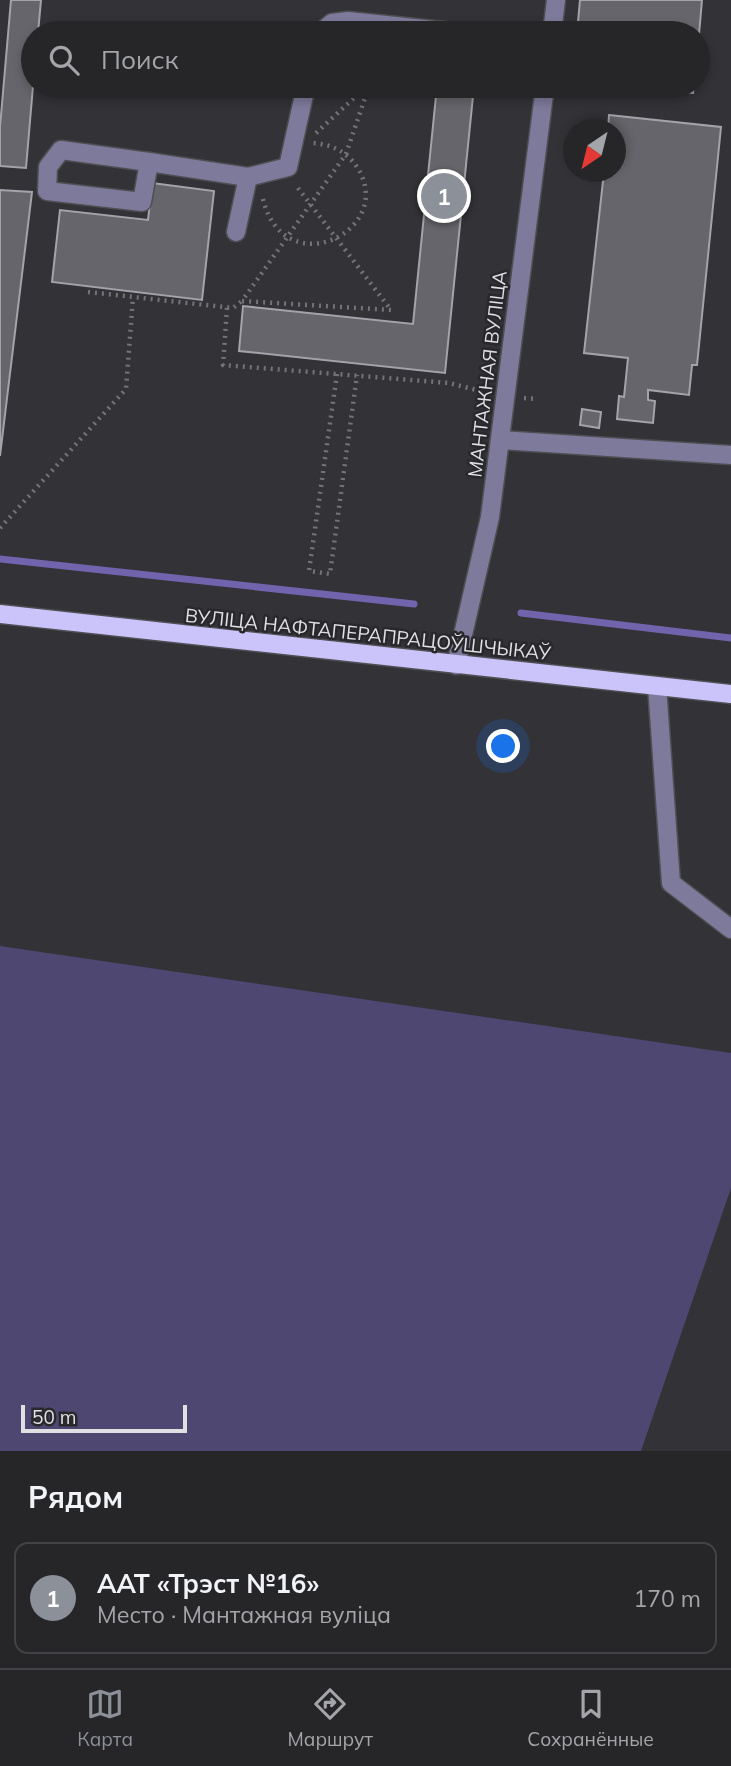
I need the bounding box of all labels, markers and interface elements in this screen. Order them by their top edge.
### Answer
search box [21,21,710,98]
icon: search [45,41,83,79]
text: Поиск [101,43,179,76]
north arrow [563,119,626,182]
pin: 1 [421,170,467,222]
street label: МАНТАЖНАЯ ВУЛІЦА [462,269,512,479]
street label: ВУЛІЦА НАФТАПЕРАПРАЦОЎШЧЫКАЎ [184,603,552,665]
your location [486,729,520,763]
scale bar [21,1402,187,1434]
text: 50 m [32,1405,76,1429]
text: Рядом [28,1478,123,1516]
text: ААТ «Трэст №16» [97,1567,319,1600]
text: 1 [46,1584,60,1613]
text: 170 m [633,1584,701,1613]
text: Место · Мантажная вуліца [97,1600,391,1629]
tab: Карта [77,1685,133,1751]
tab: Маршрут [287,1685,373,1751]
tab: Сохранённые [527,1685,654,1751]

